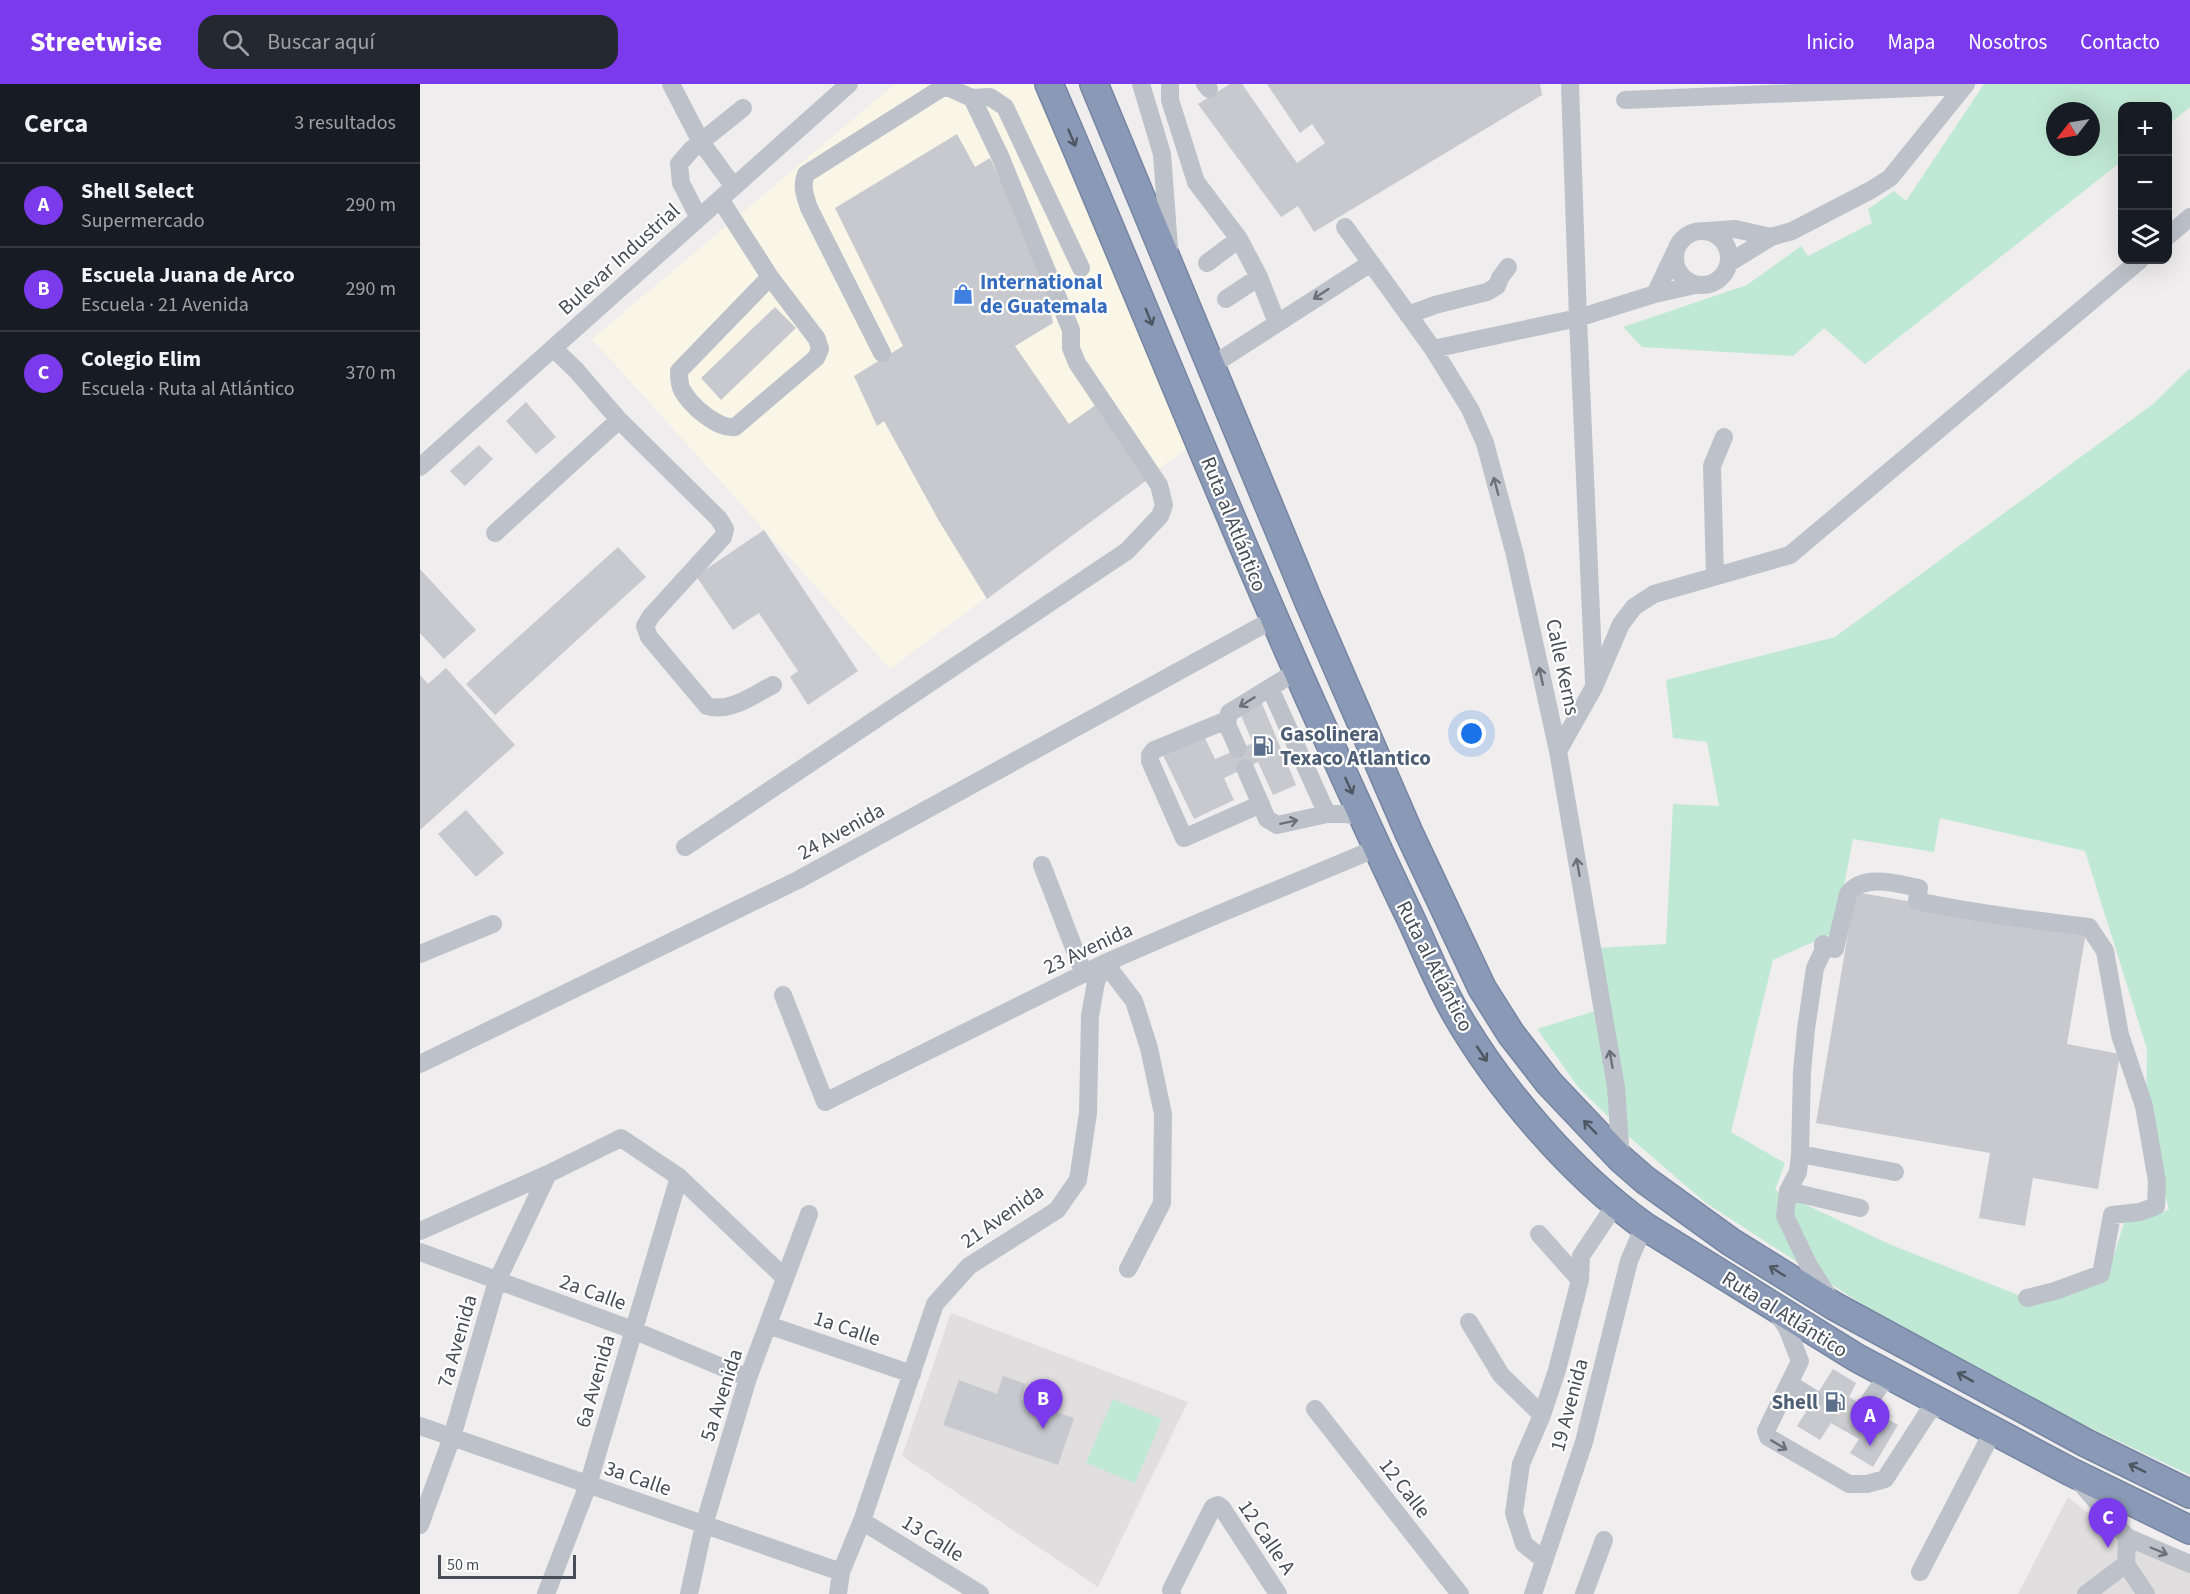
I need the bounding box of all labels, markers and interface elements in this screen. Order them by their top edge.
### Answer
search box [198,15,618,69]
text: Streetwise [30,22,162,62]
icon: search [219,26,252,59]
text: Buscar aquí [267,26,375,58]
text: Inicio [1806,27,1854,57]
text: Mapa [1887,27,1935,57]
text: Nosotros [1968,27,2047,57]
text: Contacto [2080,27,2160,57]
north arrow [2046,102,2100,156]
map controls [2118,102,2172,264]
button: + [2118,102,2172,156]
text: Cerca [24,105,88,142]
text: 3 resultados [294,109,396,137]
one-way arrow [1067,128,1078,146]
button: − [2118,156,2172,210]
text: Shell Select [81,175,194,207]
text: A [38,191,49,219]
text: 290 m [346,191,396,219]
street label: Bulevar Industrial [551,196,687,322]
text: Supermercado [81,207,205,235]
button: layers [2118,210,2172,264]
text: Escuela Juana de Arco [81,259,295,291]
place label: International de Guatemala [980,267,1108,321]
text: B [37,275,50,303]
text: 290 m [346,275,396,303]
shop icon: International de Guatemala [951,282,975,306]
one-way arrow [1313,289,1330,301]
text: Escuela · 21 Avenida [81,291,249,319]
one-way arrow [1144,307,1155,326]
text: Colegio Elim [81,343,201,375]
text: C [38,359,49,387]
text: 370 m [346,359,396,387]
text: Escuela · Ruta al Atlántico [81,375,295,403]
street label: Ruta al Atlántico [1193,452,1275,596]
one-way arrow [1490,477,1501,496]
street label: Calle Kerns [1538,616,1588,718]
one-way arrow [1535,666,1547,685]
one-way arrow [1239,696,1256,708]
place label: Gasolinera Texaco Atlantico [1280,719,1431,773]
your location [1457,719,1486,748]
fuel station icon: Gasolinera Texaco Atlantico [1251,734,1275,758]
one-way arrow [1343,777,1355,795]
street label: 24 Avenida [792,795,890,867]
one-way arrow [1279,816,1299,827]
one-way arrow [1572,858,1583,877]
street label: Ruta al Atlántico [1389,895,1481,1037]
street label: 23 Avenida [1038,914,1138,982]
one-way arrow [1477,1045,1489,1062]
one-way arrow [1605,1050,1616,1070]
one-way arrow [1583,1120,1597,1135]
street label: 21 Avenida [954,1176,1050,1256]
street label: Ruta al Atlántico [1716,1263,1854,1365]
one-way arrow [1769,1264,1786,1276]
street label: 2a Calle [555,1266,631,1318]
street label: 7a Avenida [429,1291,485,1391]
street label: 1a Calle [810,1303,884,1353]
street label: 6a Avenida [567,1331,623,1431]
street label: 5a Avenida [692,1345,750,1445]
street label: 19 Avenida [1542,1355,1596,1455]
one-way arrow [1957,1371,1974,1383]
pin: B [1024,1380,1062,1429]
place label: Shell [1771,1387,1818,1417]
fuel station icon: Shell [1823,1390,1847,1414]
pin: A [1850,1396,1890,1446]
one-way arrow [1770,1439,1787,1451]
street label: 12 Calle [1372,1452,1438,1524]
street label: 3a Calle [601,1453,675,1503]
one-way arrow [2129,1462,2147,1474]
street label: 12 Calle A [1231,1494,1303,1581]
pin: C [2088,1498,2128,1548]
street label: 13 Calle [896,1507,970,1569]
one-way arrow [2150,1546,2168,1557]
scale bar [438,1552,576,1580]
text: 50 m [447,1554,479,1576]

